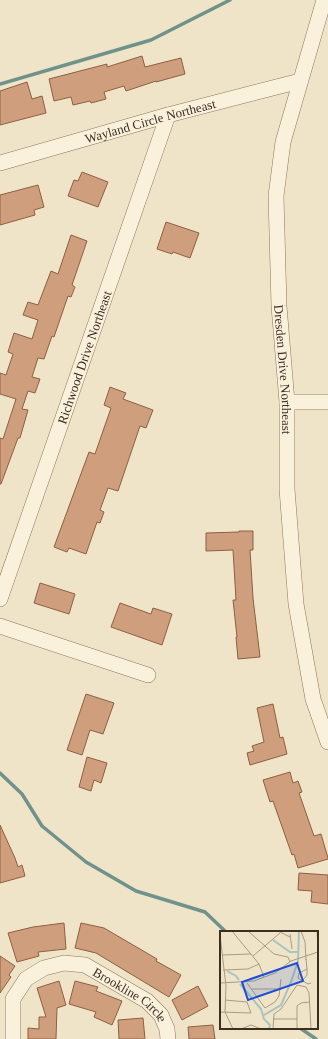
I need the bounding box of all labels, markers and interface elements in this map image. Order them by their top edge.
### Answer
street label: Wayland Circle Northeast [83,95,217,146]
street label: Richwood Drive Northeast [54,288,114,426]
street label: Dresden Drive Northeast [271,304,295,435]
inset map [220,931,318,1029]
street label: Brookline Circle [91,964,171,1024]

